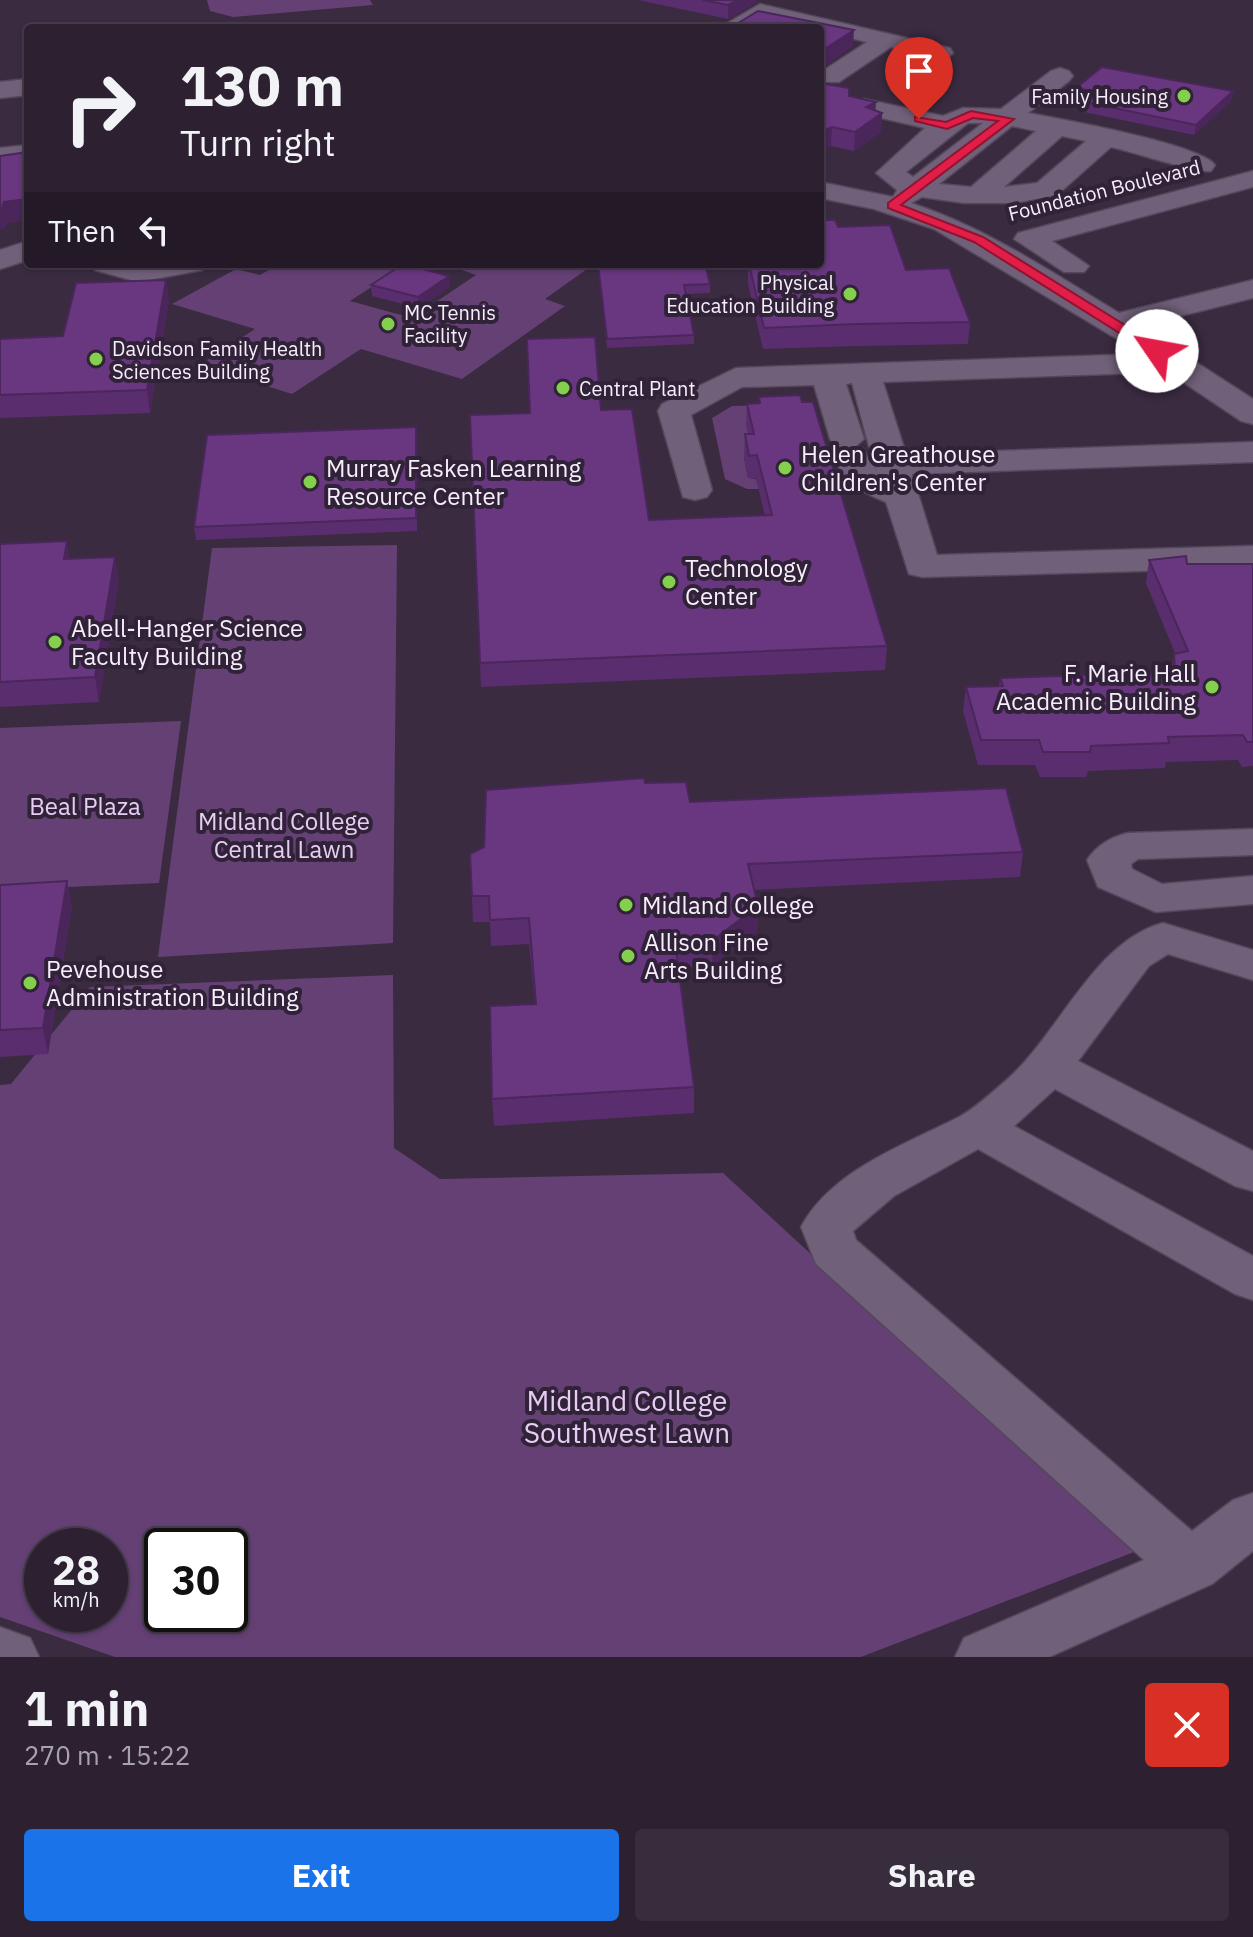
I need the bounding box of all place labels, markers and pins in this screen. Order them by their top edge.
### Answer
pin [885,37,953,119]
place label: Family Housing [1031,83,1168,110]
marker: Family Housing [1175,87,1193,105]
place label: Physical Education Building [666,269,834,319]
marker: Physical Education Building [841,285,859,303]
place label: MC Tennis Facility [404,299,496,349]
marker: MC Tennis Facility [379,315,397,333]
place label: Davidson Family Health Sciences Building [112,335,322,385]
marker: Davidson Family Health Sciences Building [87,350,105,368]
place label: Central Plant [579,375,696,402]
marker: Central Plant [554,379,572,397]
place label: Helen Greathouse Children's Center [801,438,996,498]
place label: Murray Fasken Learning Resource Center [326,452,581,512]
marker: Helen Greathouse Children's Center [776,459,794,477]
marker: Murray Fasken Learning Resource Center [301,473,319,491]
place label: Technology Center [685,552,808,612]
marker: Technology Center [660,573,678,591]
place label: Abell-Hanger Science Faculty Building [71,612,303,672]
marker: Abell-Hanger Science Faculty Building [46,633,64,651]
place label: F. Marie Hall Academic Building [996,657,1196,717]
marker: F. Marie Hall Academic Building [1203,678,1221,696]
place label: Midland College [642,889,814,921]
marker: Midland College [617,896,635,914]
place label: Allison Fine Arts Building [644,926,782,986]
marker: Allison Fine Arts Building [619,947,637,965]
place label: Pevehouse Administration Building [46,953,299,1013]
marker: Pevehouse Administration Building [21,974,39,992]

